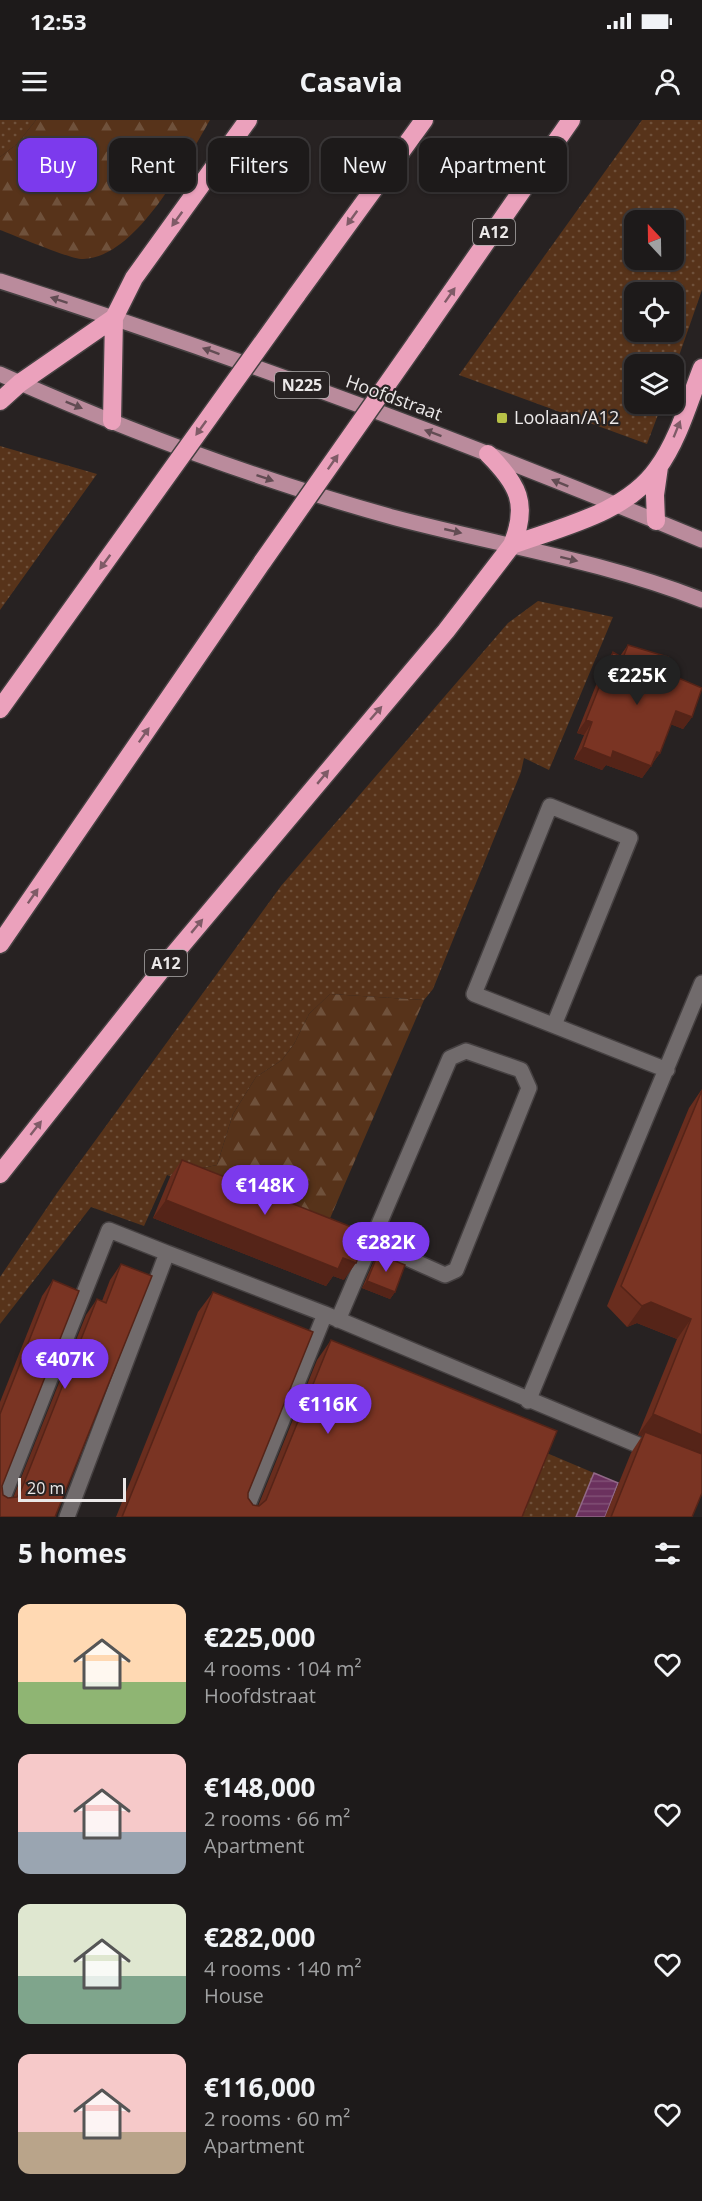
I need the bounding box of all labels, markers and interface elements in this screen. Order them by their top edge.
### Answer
text: 12:53 [30,6,87,36]
text: Casavia [299,63,403,100]
icon: menu [18,65,51,98]
icon: person [651,65,684,98]
chip: Buy [18,138,97,192]
chip: Rent [109,138,196,192]
chip: Filters [208,138,309,192]
chip: New [321,138,407,192]
chip: Apartment [419,138,567,192]
one-way arrow [171,210,183,226]
one-way arrow [346,210,358,226]
north arrow [624,210,684,270]
map controls [624,210,684,414]
road number: A12 [473,219,515,245]
button: locate [624,282,684,342]
one-way arrow [444,287,455,303]
one-way arrow [50,295,68,304]
one-way arrow [202,346,220,356]
button: layers [624,354,684,414]
street label: Hoofdstraat [343,369,446,426]
road number: N225 [275,372,329,398]
one-way arrow [65,400,83,410]
place label: Loolaan/A12 [514,405,619,429]
marker: Loolaan/A12 [495,411,509,425]
one-way arrow [195,420,207,436]
one-way arrow [673,420,682,438]
one-way arrow [424,428,442,438]
one-way arrow [327,454,339,470]
one-way arrow [257,474,275,484]
one-way arrow [551,478,569,488]
one-way arrow [444,527,463,536]
one-way arrow [99,554,111,570]
one-way arrow [560,555,578,565]
pin: €225K [595,655,679,706]
text: €225K [607,661,667,688]
one-way arrow [370,705,383,721]
one-way arrow [138,727,149,743]
one-way arrow [316,769,329,785]
one-way arrow [27,888,39,904]
one-way arrow [191,918,204,934]
road number: A12 [145,950,187,976]
one-way arrow [30,1120,42,1135]
pin: €148K [223,1165,307,1216]
text: €148K [235,1171,295,1198]
pin: €282K [344,1222,428,1273]
text: €282K [356,1228,416,1255]
pin: €407K [23,1339,107,1390]
text: €407K [35,1345,95,1372]
pin: €116K [286,1384,370,1435]
text: €116K [298,1390,358,1417]
scale bar [18,1475,126,1502]
text: 20 m [27,1477,64,1499]
text: 5 homes [18,1535,127,1571]
icon: filters [651,1537,684,1570]
text: €225,000 [204,1619,315,1655]
icon: home [66,1628,138,1700]
icon: heart [651,1648,684,1681]
text: 4 rooms · 104 m² [204,1655,362,1682]
text: Hoofdstraat [204,1682,316,1709]
text: €148,000 [204,1769,315,1805]
icon: home [66,1778,138,1850]
icon: heart [651,1798,684,1831]
text: 2 rooms · 66 m² [204,1805,350,1832]
text: Apartment [204,1832,304,1859]
text: €282,000 [204,1919,315,1955]
icon: home [66,1928,138,2000]
icon: heart [651,1948,684,1981]
text: 4 rooms · 140 m² [204,1955,362,1982]
text: House [204,1982,264,2009]
text: €116,000 [204,2069,315,2105]
icon: home [66,2078,138,2150]
icon: heart [651,2098,684,2131]
text: 2 rooms · 60 m² [204,2105,350,2132]
text: Apartment [204,2132,304,2159]

